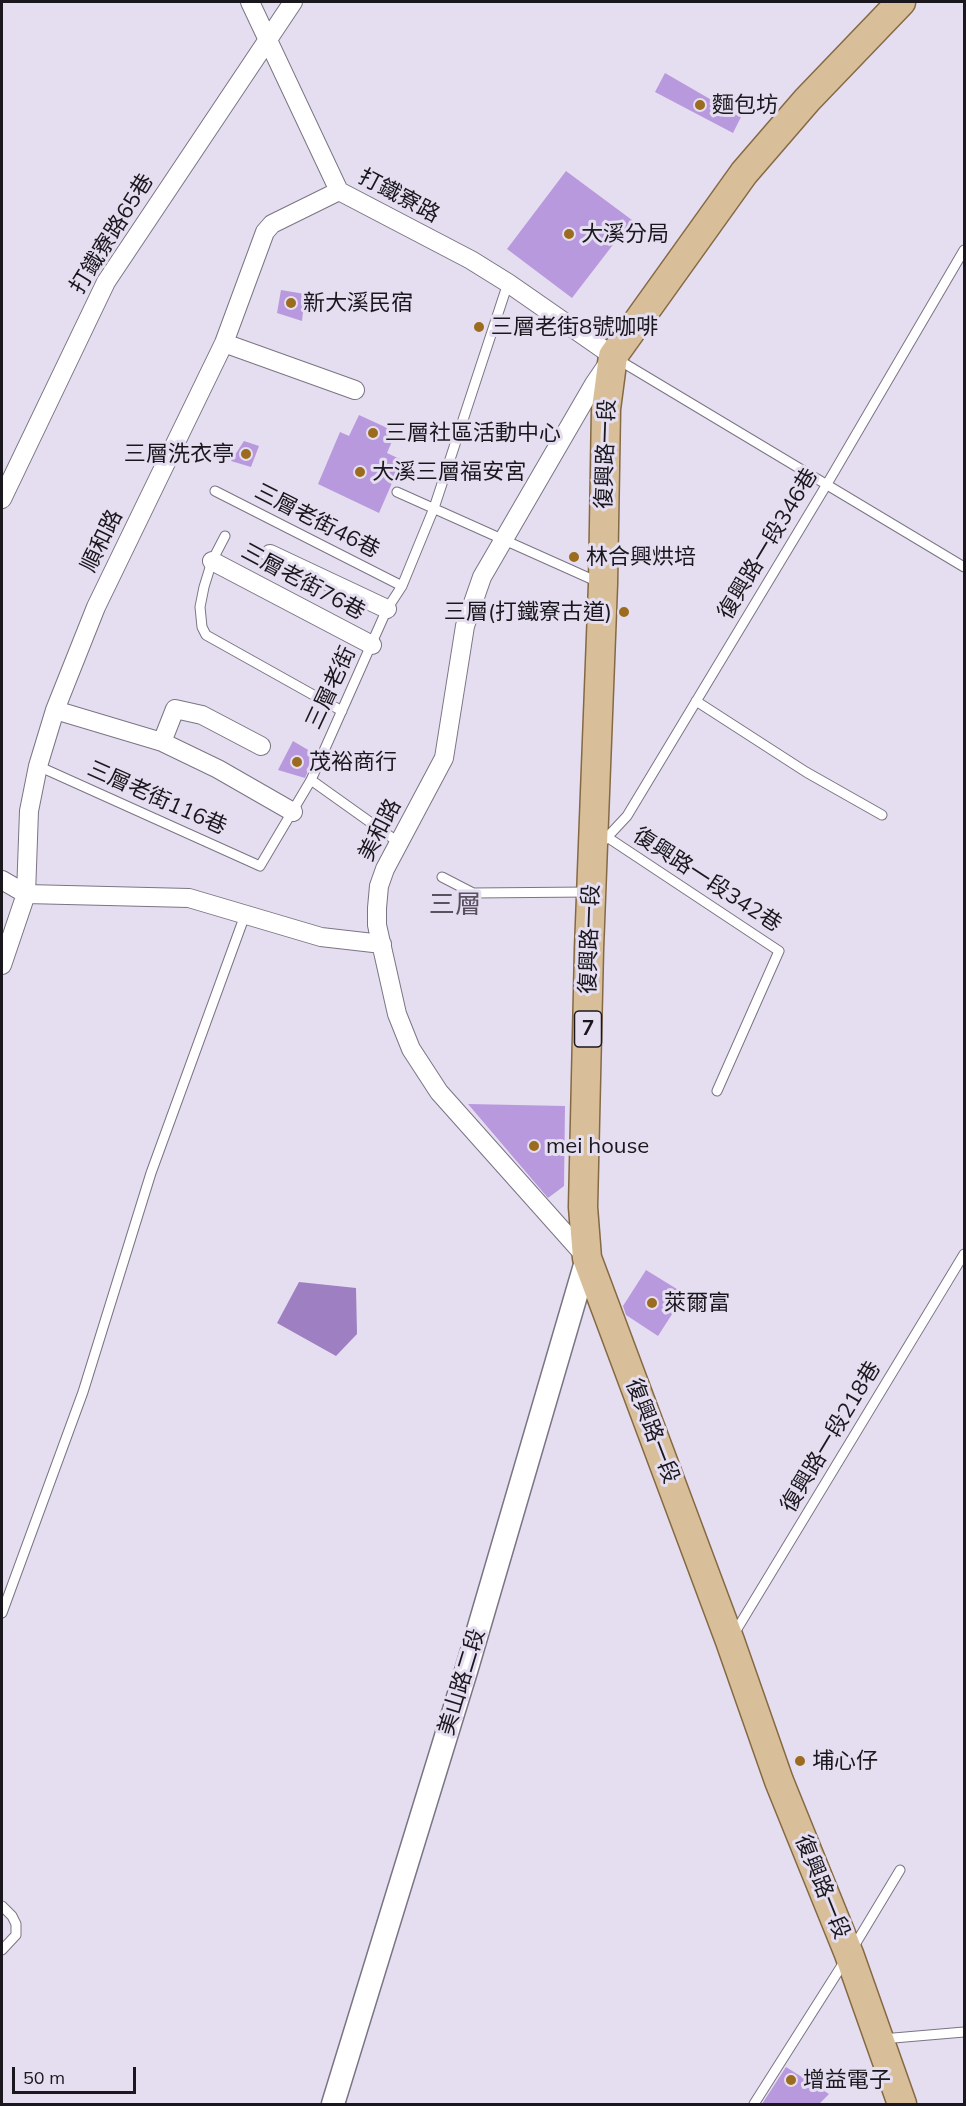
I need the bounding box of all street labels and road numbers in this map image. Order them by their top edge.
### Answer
street label: 打鐵寮路 [354,164,444,228]
street label: 打鐵寮路65巷 [65,169,159,299]
street label: 復興路一段 [591,399,621,509]
street label: 復興路一段346巷 [712,464,824,624]
street label: 三層老街46巷 [250,478,384,564]
street label: 順和路 [76,506,128,576]
street label: 三層老街76巷 [237,538,369,626]
street label: 三層老街 [300,643,362,733]
street label: 三層老街116巷 [83,756,231,840]
street label: 美和路 [353,795,407,865]
street label: 復興路一段342巷 [628,822,786,938]
street label: 復興路一段 [575,884,605,994]
road number: 7 [574,1011,602,1047]
street label: 復興路一段218巷 [775,1357,887,1517]
street label: 復興路一段 [620,1375,684,1487]
street label: 美山路二段 [433,1626,491,1738]
street label: 復興路一段 [789,1831,855,1943]

